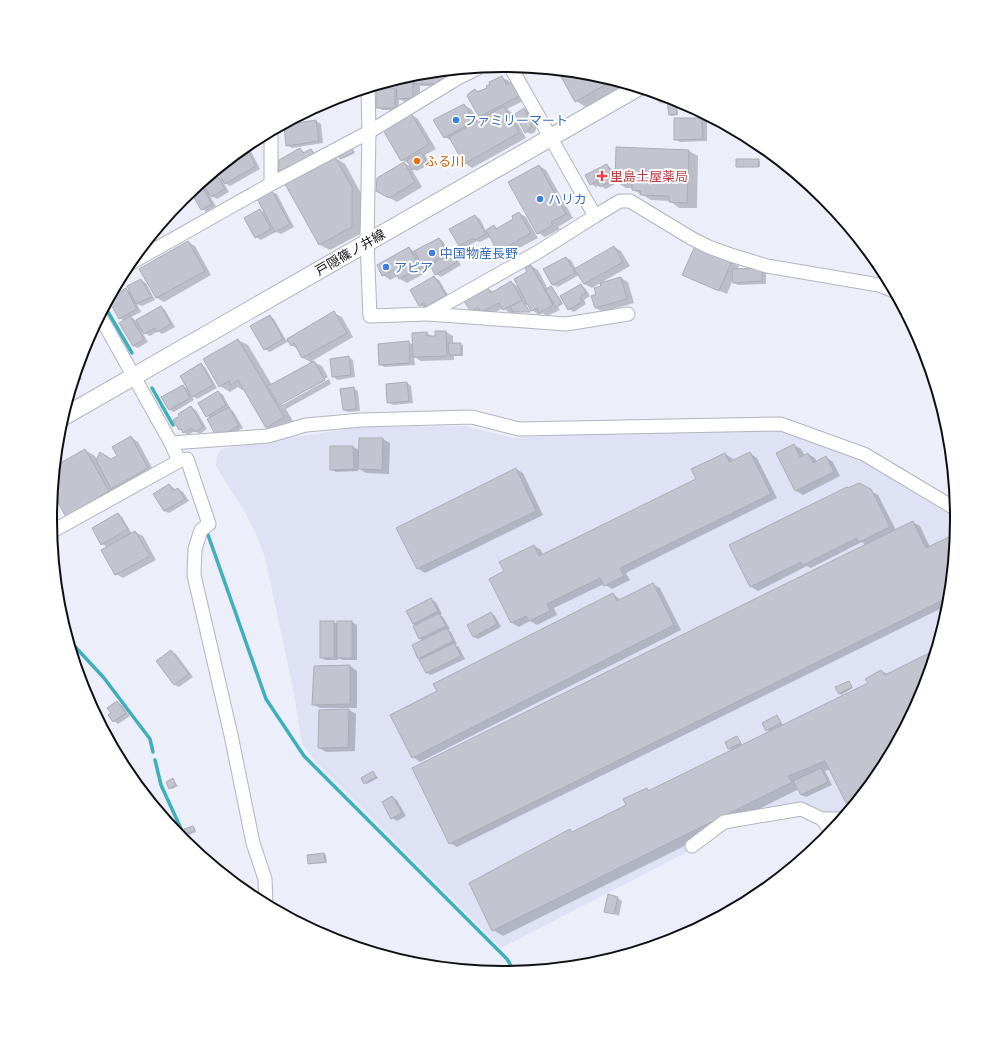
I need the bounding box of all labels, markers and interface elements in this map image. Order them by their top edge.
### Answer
place label: ファミリーマート [464,111,568,129]
marker: ファミリーマート [451,115,461,125]
place label: ふる川 [425,152,464,170]
marker: ふる川 [412,156,422,166]
place label: 里島土屋薬局 [610,167,688,185]
marker: 里島土屋薬局 [597,171,607,181]
place label: ハリカ [548,190,587,208]
marker: ハリカ [535,194,545,204]
street label: 戸隠篠ノ井線 [312,225,388,279]
place label: 中国物産長野 [440,244,518,262]
marker: 中国物産長野 [427,248,437,258]
place label: アピア [394,258,433,276]
marker: アピア [381,262,391,272]

